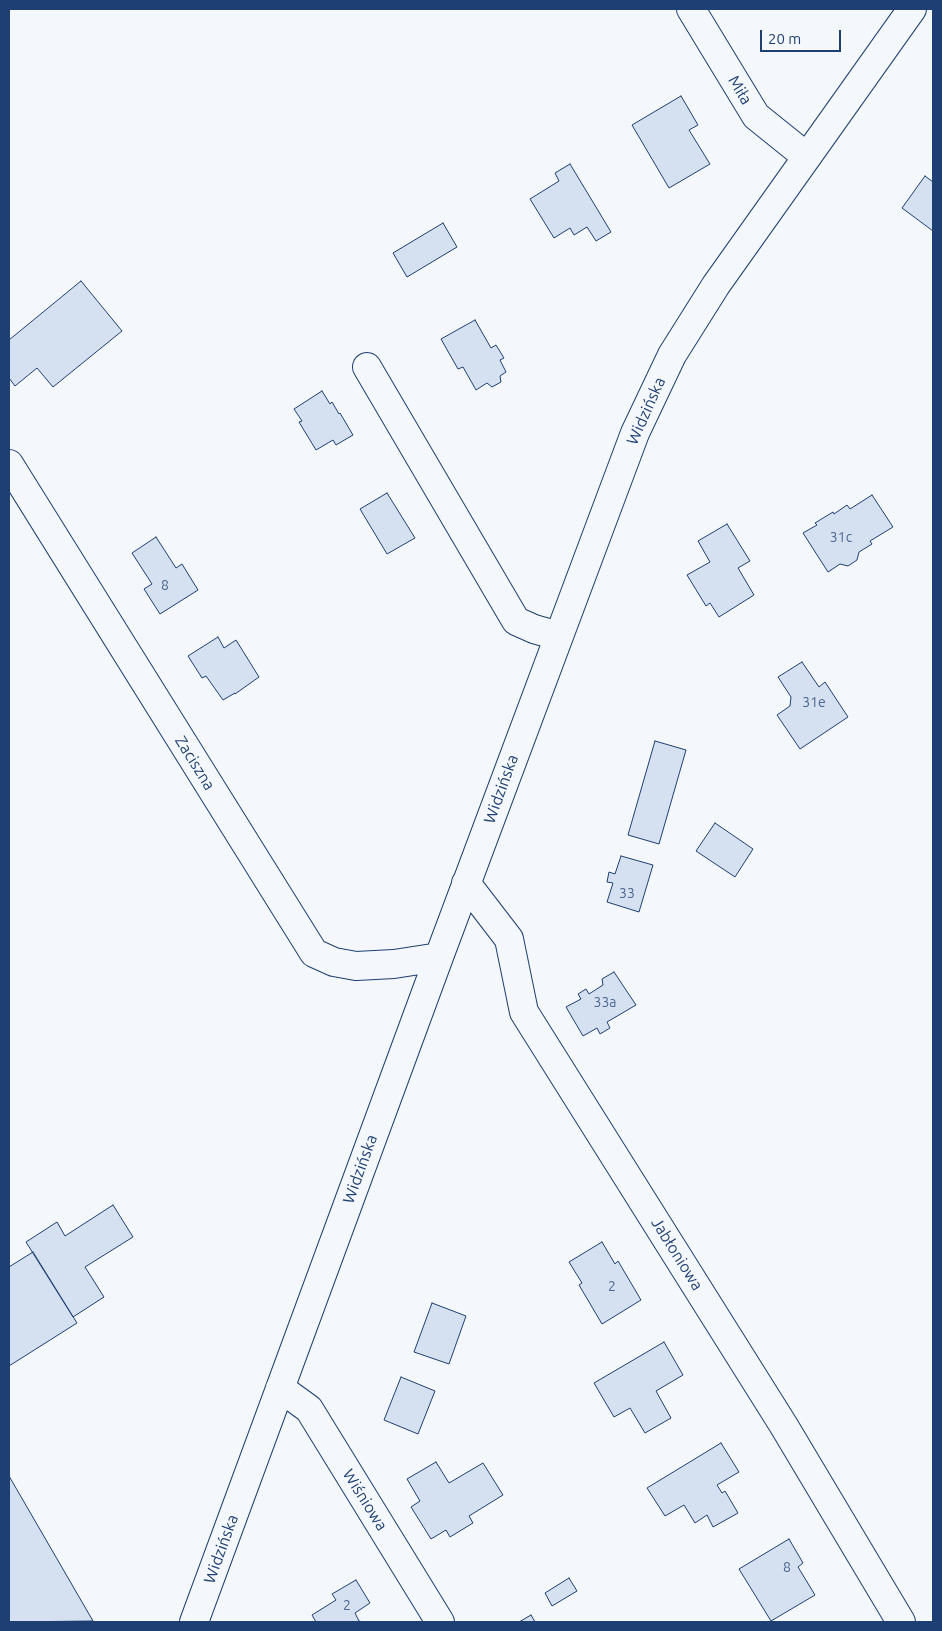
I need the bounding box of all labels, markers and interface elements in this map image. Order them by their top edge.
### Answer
scale bar [762,20,843,52]
text: 20 m [768,30,801,47]
street label: Miła [724,72,756,108]
street label: Widzińska [623,374,669,448]
house number: 31c [830,529,852,545]
house number: 8 [161,577,169,593]
house number: 31e [802,694,826,710]
street label: Zaciszna [171,732,219,794]
street label: Widzińska [480,752,522,826]
house number: 33 [619,885,635,901]
house number: 33a [594,994,616,1010]
street label: Widzińska [339,1132,381,1206]
street label: Jabłoniowa [647,1214,707,1294]
house number: 2 [608,1278,616,1294]
street label: Wiśniowa [339,1466,391,1534]
street label: Widzińska [200,1512,242,1586]
house number: 8 [783,1559,791,1575]
house number: 2 [343,1597,351,1613]

